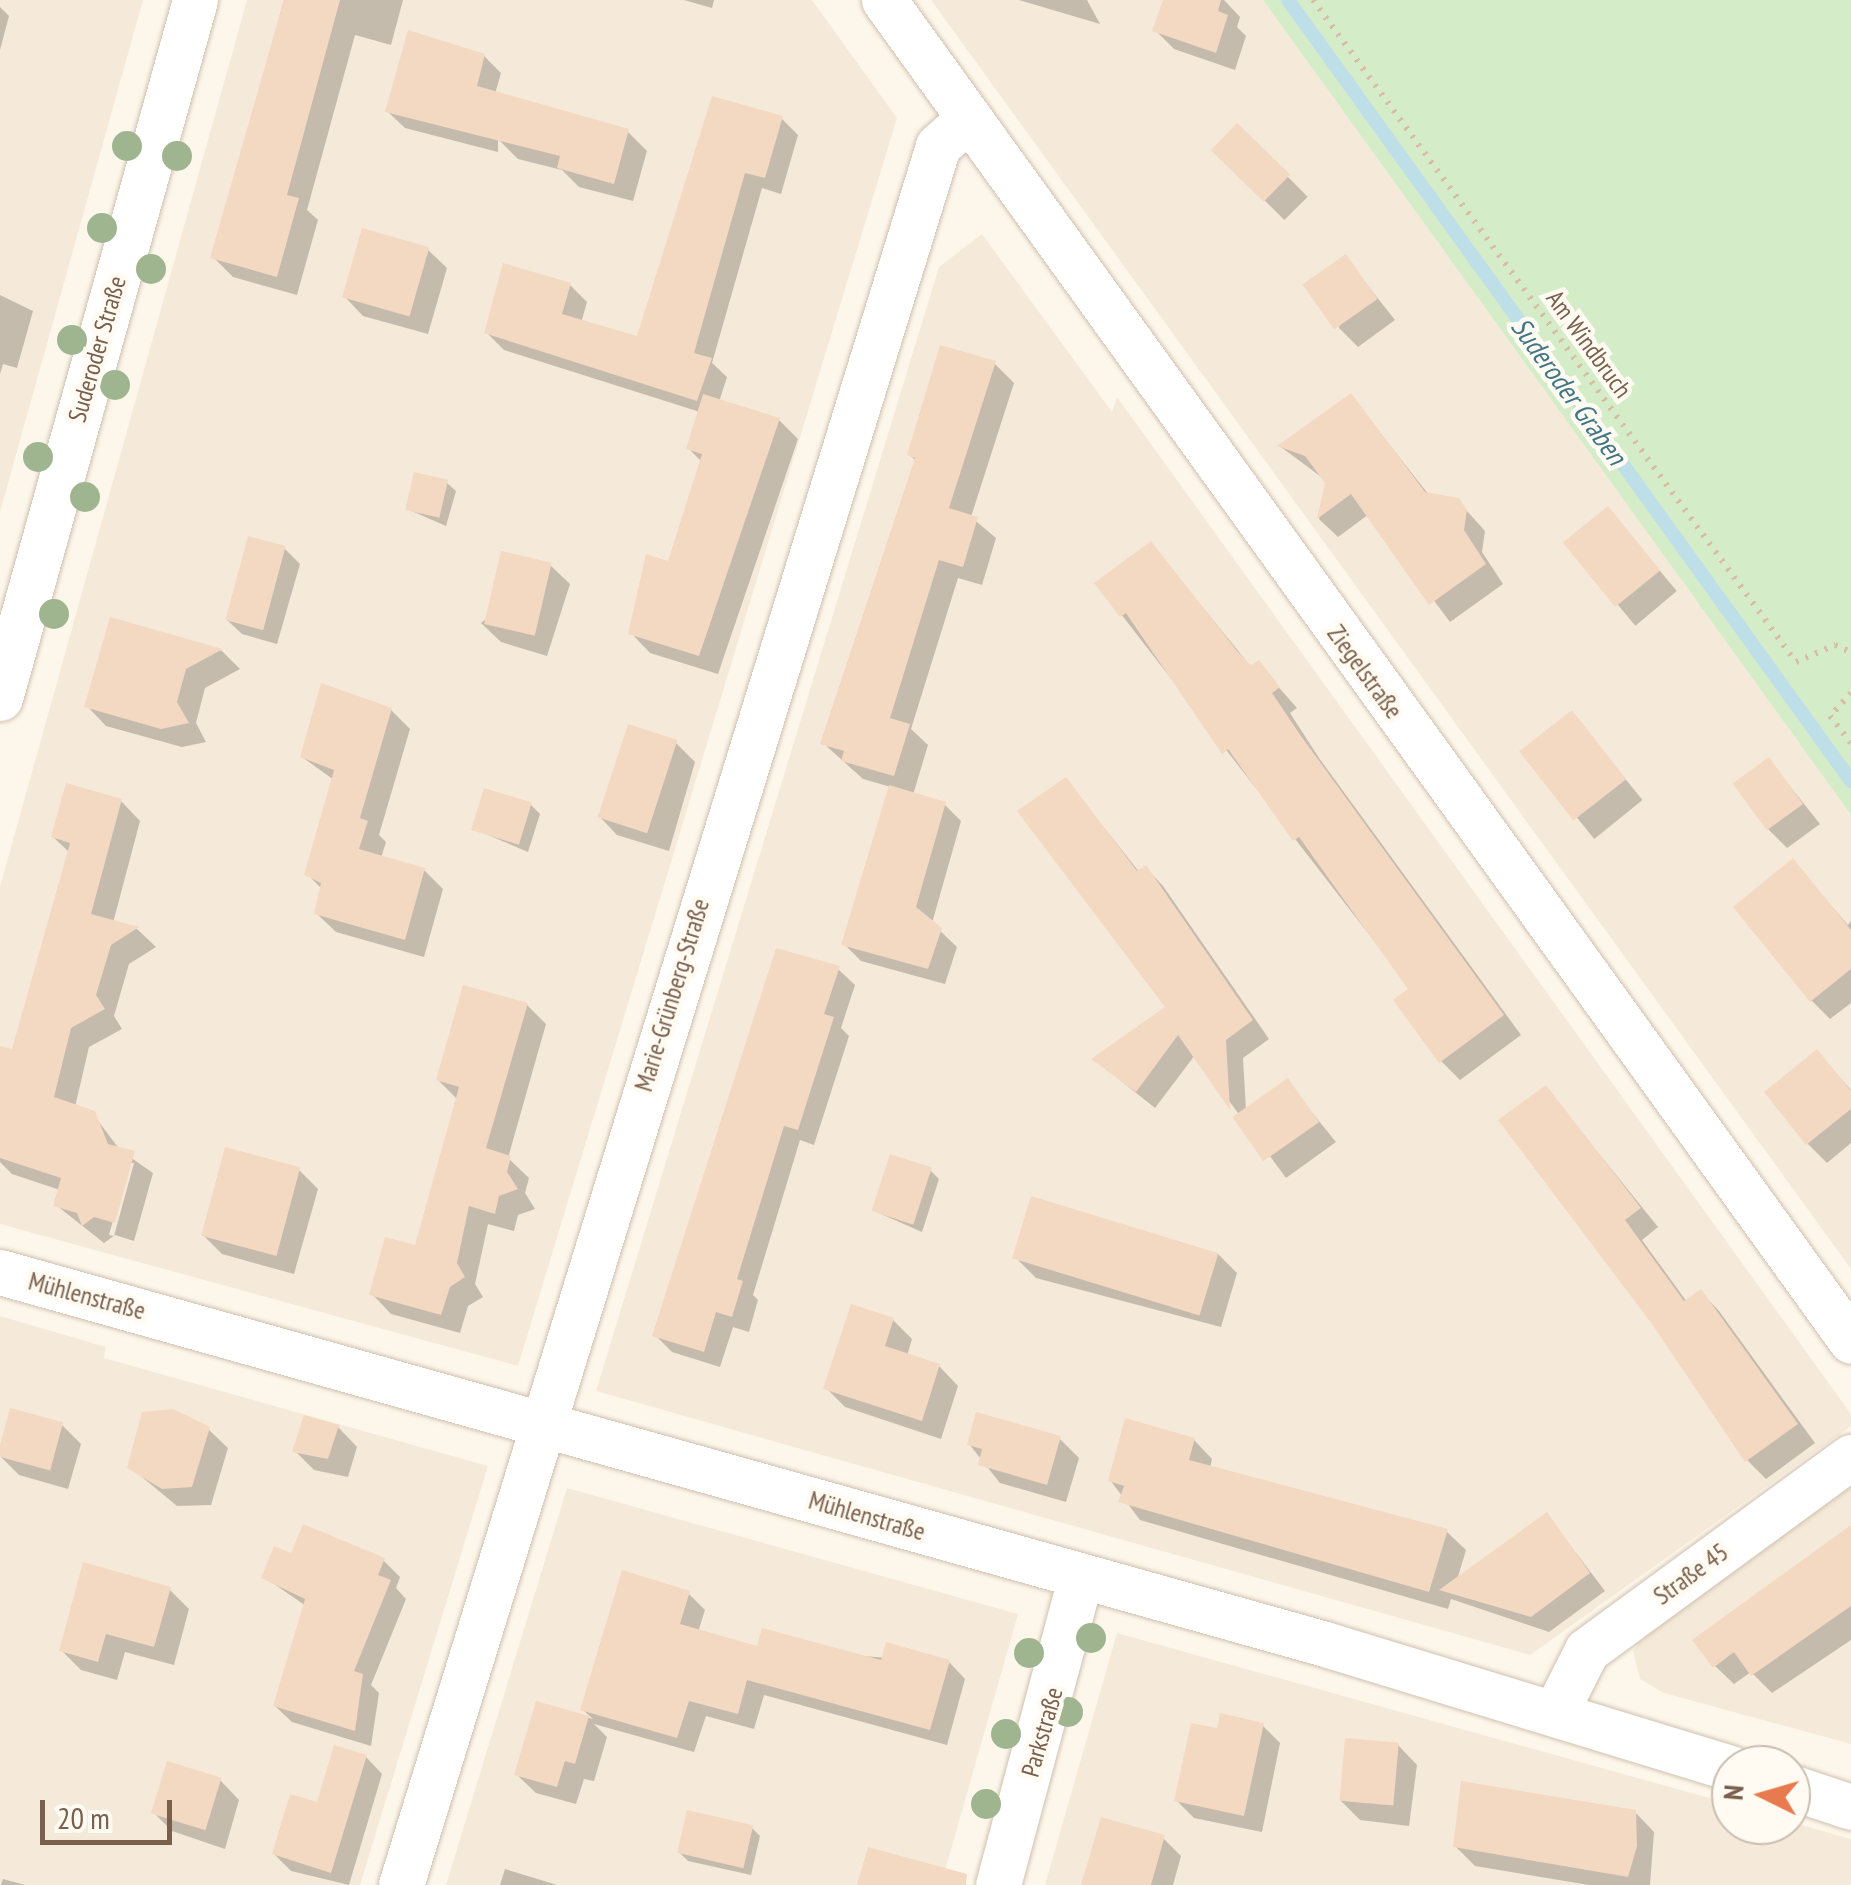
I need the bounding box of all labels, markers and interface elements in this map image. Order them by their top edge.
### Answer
street label: Suderoder Straße [62,272,132,426]
street label: Am Windbruch [1540,284,1638,404]
water label: Suderoder Graben [1504,311,1634,471]
street label: Ziegelstraße [1321,619,1409,725]
street label: Marie-Grünberg-Straße [628,895,716,1095]
street label: Mühlenstraße [25,1266,149,1326]
street label: Mühlenstraße [805,1485,929,1547]
street label: Straße 45 [1648,1537,1734,1611]
street label: Parkstraße [1015,1684,1069,1780]
north arrow [1711,1745,1811,1845]
scale bar [45,1780,178,1842]
text: N [1714,1783,1752,1802]
text: 20 m [57,1798,110,1837]

